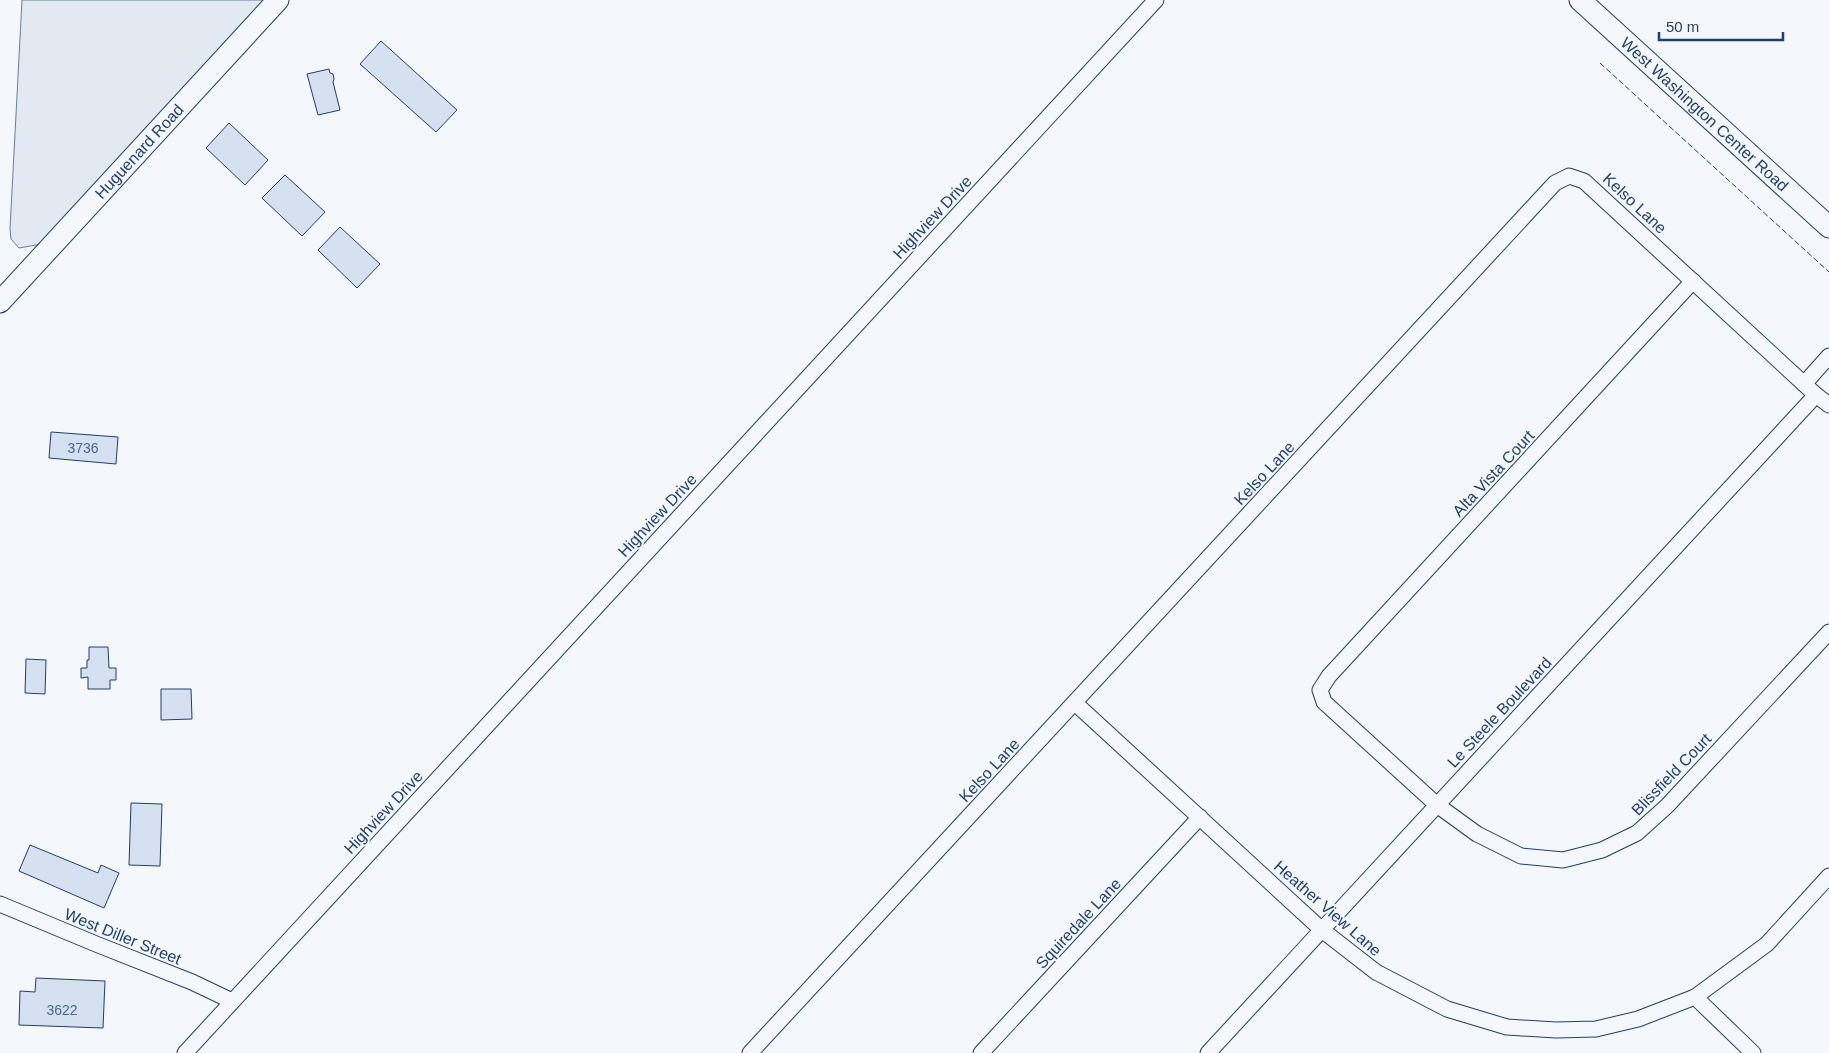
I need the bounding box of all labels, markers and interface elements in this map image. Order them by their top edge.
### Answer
scale bar [1659,10,1783,42]
text: 50 m [1666,18,1699,35]
street label: West Washington Center Road [1618,34,1792,195]
street label: Huguenard Road [92,101,187,202]
street label: Kelso Lane [1600,170,1670,237]
street label: Highview Drive [890,172,975,262]
street label: Alta Vista Court [1449,427,1538,520]
street label: Kelso Lane [1231,438,1298,508]
house number: 3736 [67,440,99,456]
street label: Highview Drive [615,470,700,560]
street label: Le Steele Boulevard [1444,654,1555,771]
street label: Blissfield Court [1628,730,1715,819]
street label: Kelso Lane [956,735,1023,805]
street label: Highview Drive [341,767,426,857]
street label: Heather View Lane [1271,857,1385,959]
street label: Squiredale Lane [1032,875,1124,972]
street label: West Diller Street [62,905,184,968]
house number: 3622 [46,1002,78,1018]

